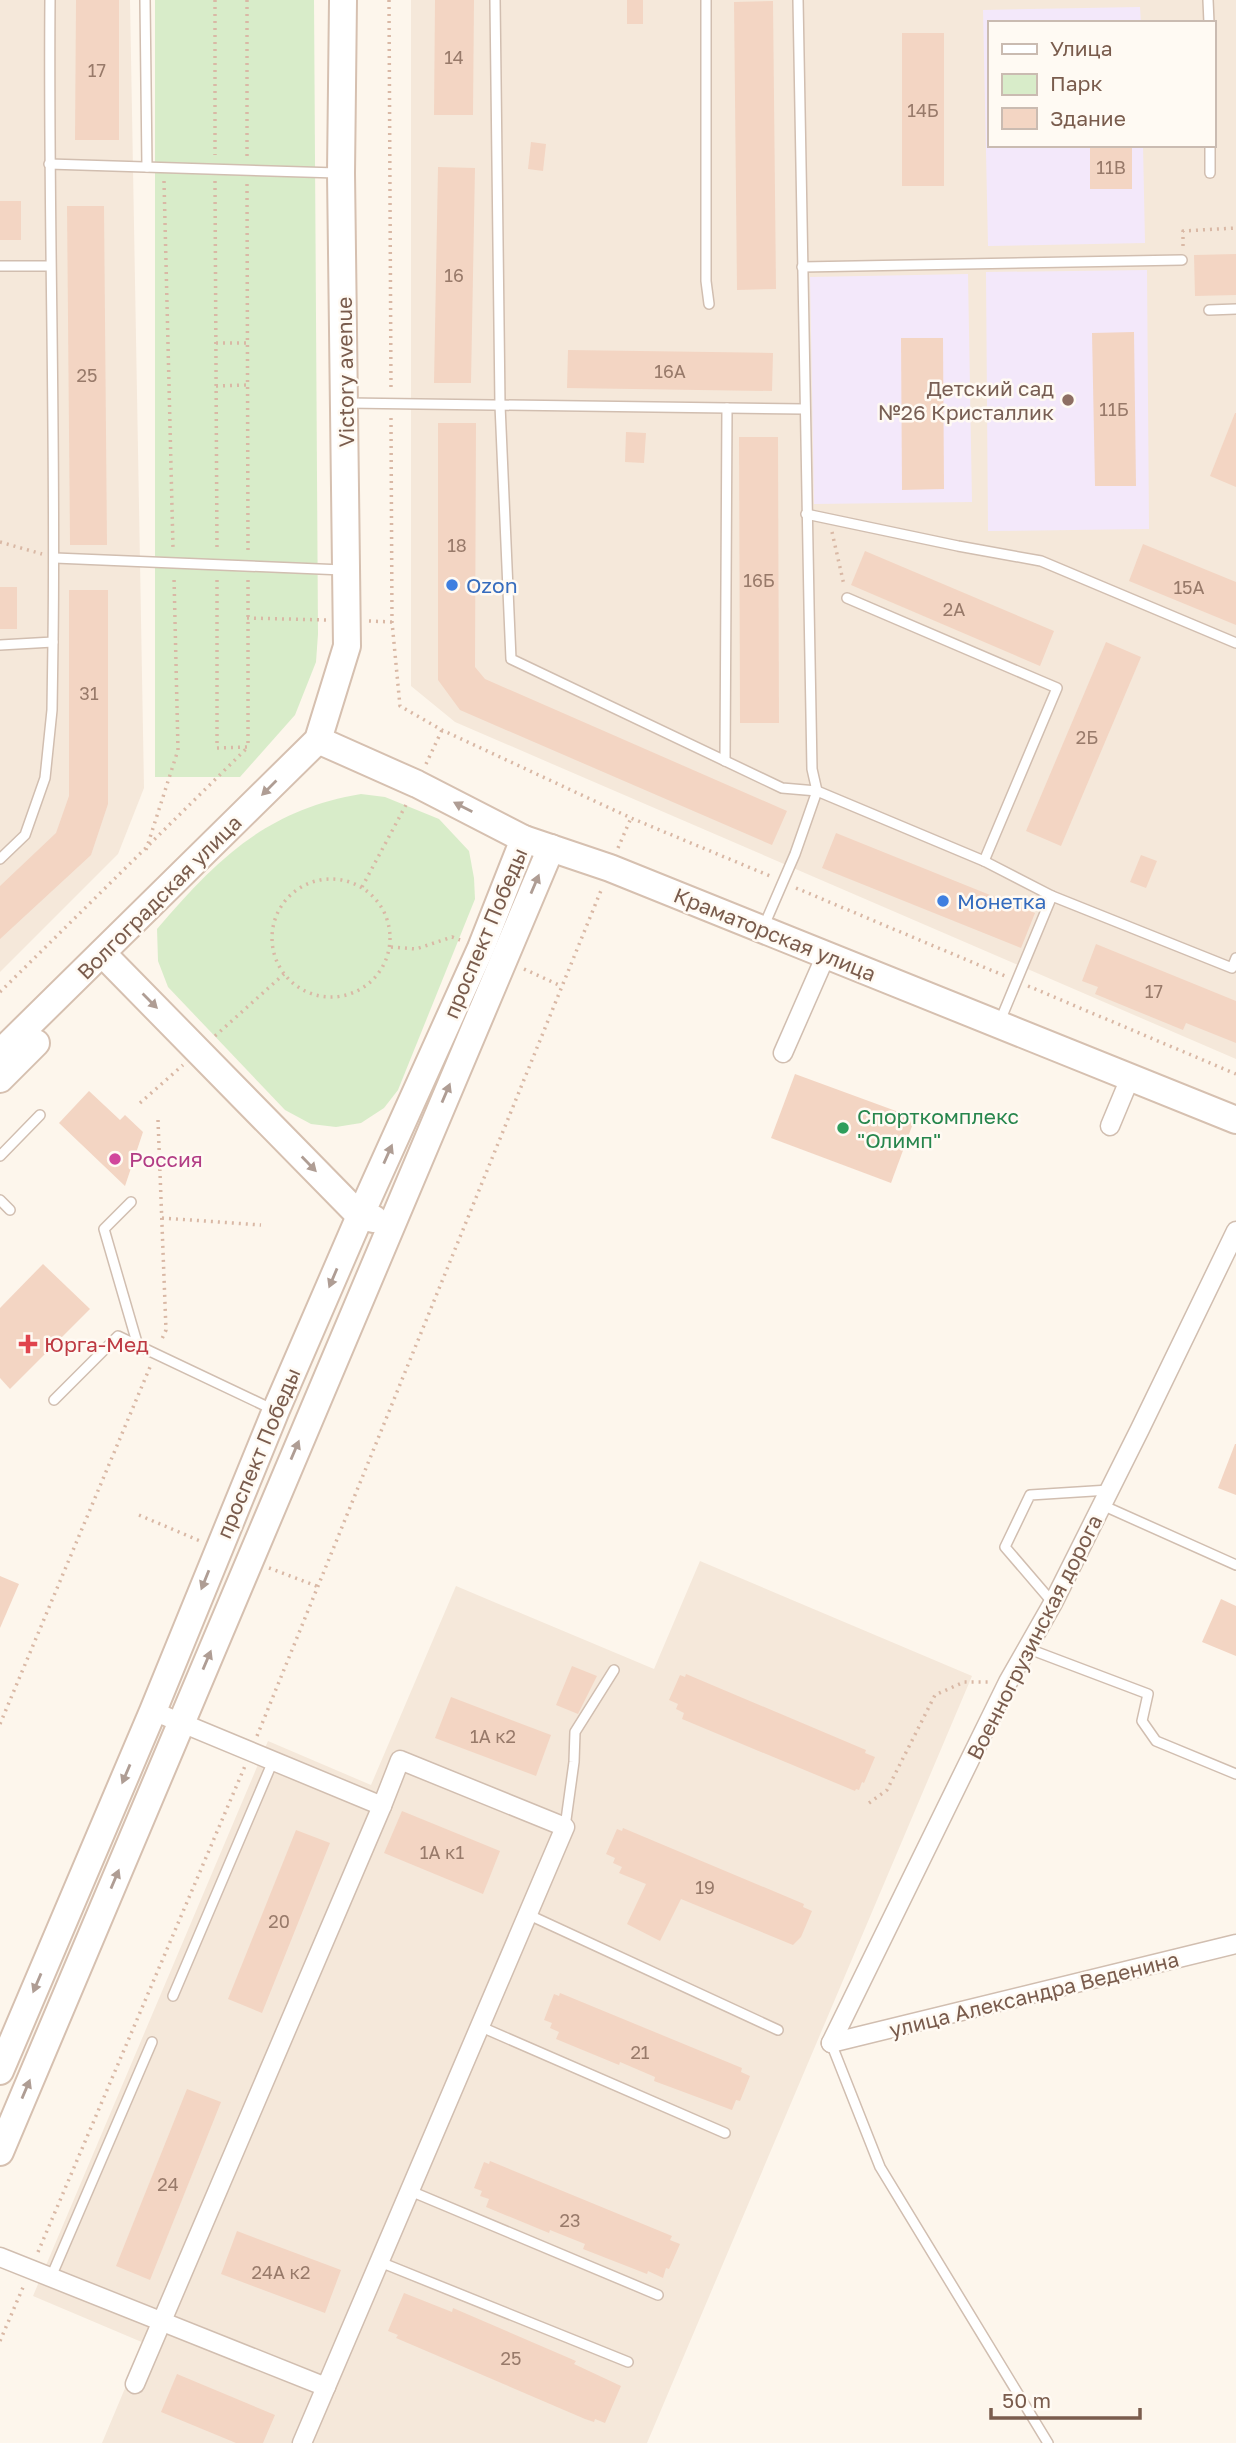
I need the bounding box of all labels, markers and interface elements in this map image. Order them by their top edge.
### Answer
legend [988,21,1215,147]
text: Улица [1050,35,1113,61]
house number: 14 [444,46,464,68]
house number: 17 [88,59,106,81]
text: Парк [1050,70,1103,96]
house number: 14Б [907,99,939,121]
text: Здание [1050,105,1126,131]
house number: 11В [1096,156,1126,178]
house number: 16 [444,264,464,286]
street label: Victory avenue [331,296,359,448]
house number: 16А [654,360,686,382]
house number: 25 [77,364,97,386]
place label: Детский сад №26 Кристаллик [878,375,1054,425]
marker: Детский сад №26 Кристаллик [1060,392,1076,408]
house number: 11Б [1099,398,1129,420]
house number: 18 [447,534,467,556]
house number: 16Б [743,569,775,591]
place label: Ozon [466,572,518,598]
house number: 15А [1173,576,1205,598]
marker: Ozon [444,577,460,593]
house number: 2А [943,598,965,620]
house number: 31 [79,682,99,704]
house number: 2Б [1076,726,1098,748]
one-way arrow [261,779,278,795]
one-way arrow [453,802,473,813]
street label: Волгоградская улица [71,809,247,985]
street label: проспект Победы [437,844,533,1022]
one-way arrow [530,873,541,894]
street label: Краматорская улица [670,882,880,986]
place label: Монетка [957,888,1046,914]
marker: Монетка [935,893,951,909]
house number: 17 [1145,980,1163,1002]
one-way arrow [142,993,158,1009]
one-way arrow [441,1083,452,1104]
place label: Спорткомплекс "Олимп" [857,1103,1019,1153]
marker: Спорткомплекс "Олимп" [835,1120,851,1136]
one-way arrow [383,1143,394,1164]
place label: Россия [129,1146,203,1172]
marker: Россия [107,1151,123,1167]
one-way arrow [301,1155,318,1172]
one-way arrow [327,1268,338,1289]
place label: Юрга-Мед [44,1331,149,1357]
marker: Юрга-Мед [18,1334,38,1354]
street label: проспект Победы [210,1364,306,1542]
one-way arrow [290,1440,301,1461]
street label: Военногрузинская дорога [961,1510,1107,1764]
one-way arrow [200,1570,211,1591]
one-way arrow [201,1650,213,1670]
house number: 1А к2 [470,1725,516,1747]
one-way arrow [120,1764,132,1784]
house number: 1А к1 [420,1841,464,1863]
one-way arrow [110,1869,121,1890]
house number: 19 [695,1876,715,1898]
house number: 20 [268,1910,290,1932]
street label: улица Александра Веденина [887,1945,1181,2043]
one-way arrow [31,1973,42,1994]
house number: 21 [630,2041,650,2063]
one-way arrow [21,2078,32,2099]
house number: 24 [157,2173,179,2195]
house number: 23 [560,2209,580,2231]
house number: 24А к2 [252,2261,310,2283]
house number: 25 [501,2347,521,2369]
scale bar [991,2376,1140,2420]
text: 50 m [1002,2387,1051,2413]

